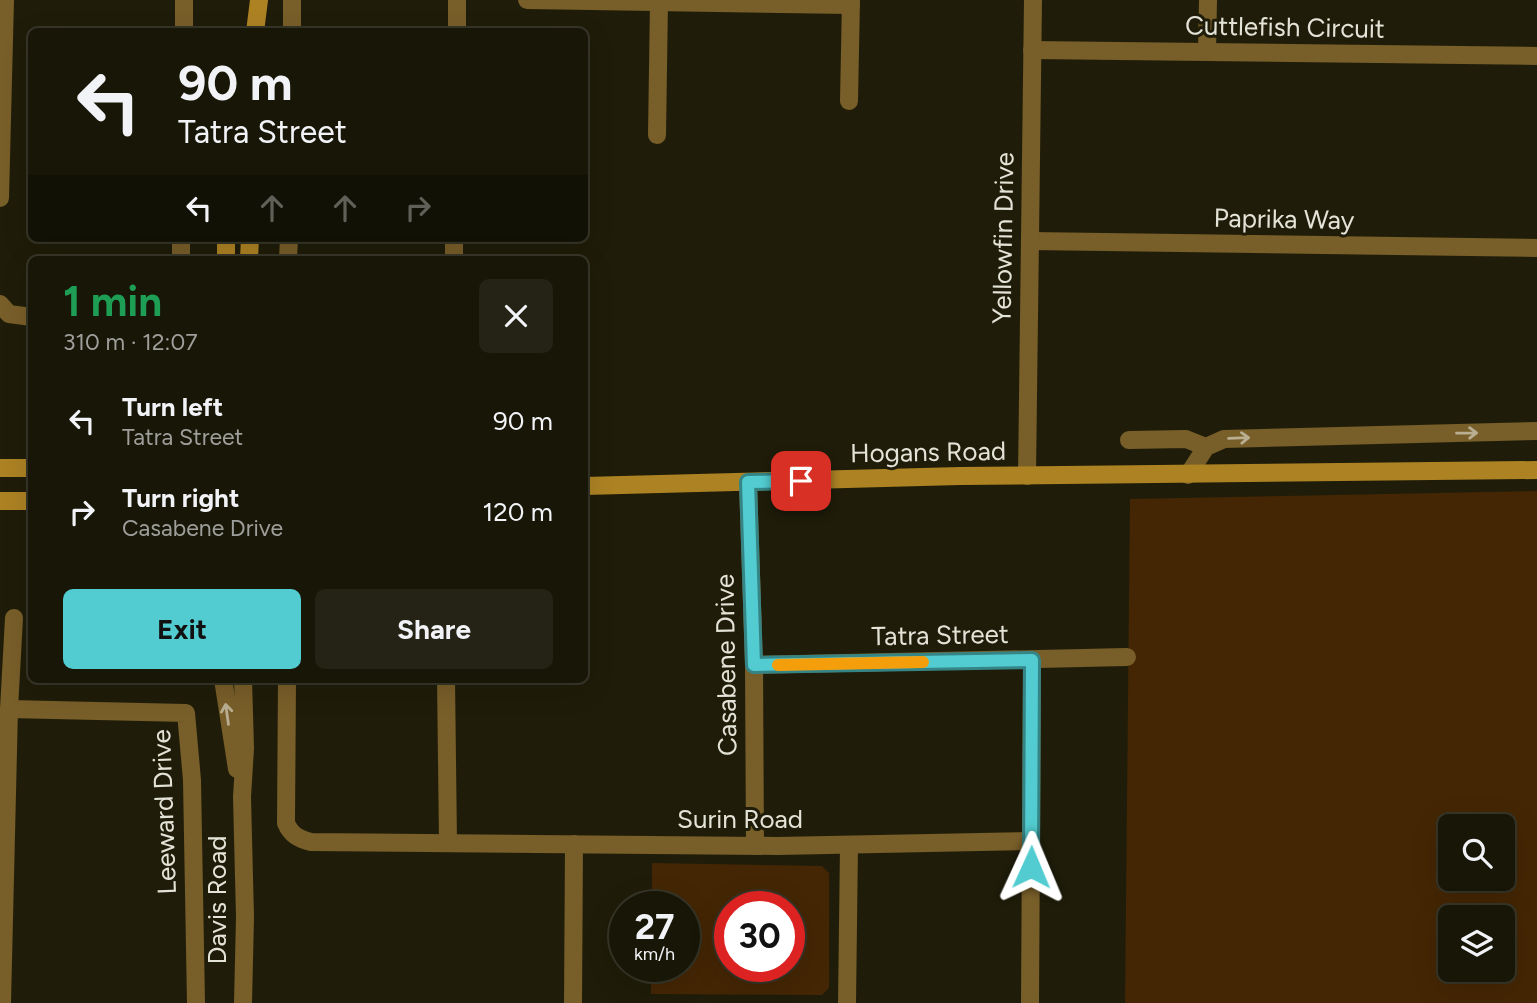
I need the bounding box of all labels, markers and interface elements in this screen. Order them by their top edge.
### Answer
street label: Cuttlefish Circuit [1185,9,1385,45]
text: 90 m [178,53,293,112]
icon: left [63,56,154,147]
text: Tatra Street [178,113,347,151]
street label: Yellowfin Drive [986,152,1020,324]
icon: left [180,189,218,227]
icon: ahead [253,189,291,227]
icon: ahead [326,189,364,227]
icon: right [399,189,437,227]
street label: Paprika Way [1213,202,1355,236]
text: 1 min [63,276,162,327]
button: close [479,279,553,353]
text: 310 m · 12:07 [63,328,197,356]
text: Turn left [122,391,223,423]
icon: left [63,402,101,440]
text: 90 m [493,405,553,437]
text: Tatra Street [122,423,243,451]
one-way arrow [1455,426,1478,439]
one-way arrow [1228,432,1251,445]
street label: Hogans Road [850,435,1006,469]
pin [771,451,831,511]
icon: arrive [782,462,820,500]
text: Turn right [122,482,239,514]
icon: right [63,493,101,531]
text: 120 m [483,496,553,528]
text: Casabene Drive [122,514,283,542]
street label: Casabene Drive [708,574,744,756]
button: Exit [63,589,301,669]
button: Share [315,589,553,669]
street label: Tatra Street [871,618,1009,652]
one-way arrow [221,703,234,726]
street label: Leeward Drive [145,729,183,895]
street label: Surin Road [677,803,803,835]
map controls [1438,814,1515,982]
button: search [1438,814,1515,891]
position arrow [994,830,1068,904]
street label: Davis Road [201,836,233,964]
speed limit sign: 30 [714,891,805,982]
button: layers [1438,905,1515,982]
text: 27 [635,906,674,948]
text: km/h [634,943,675,965]

